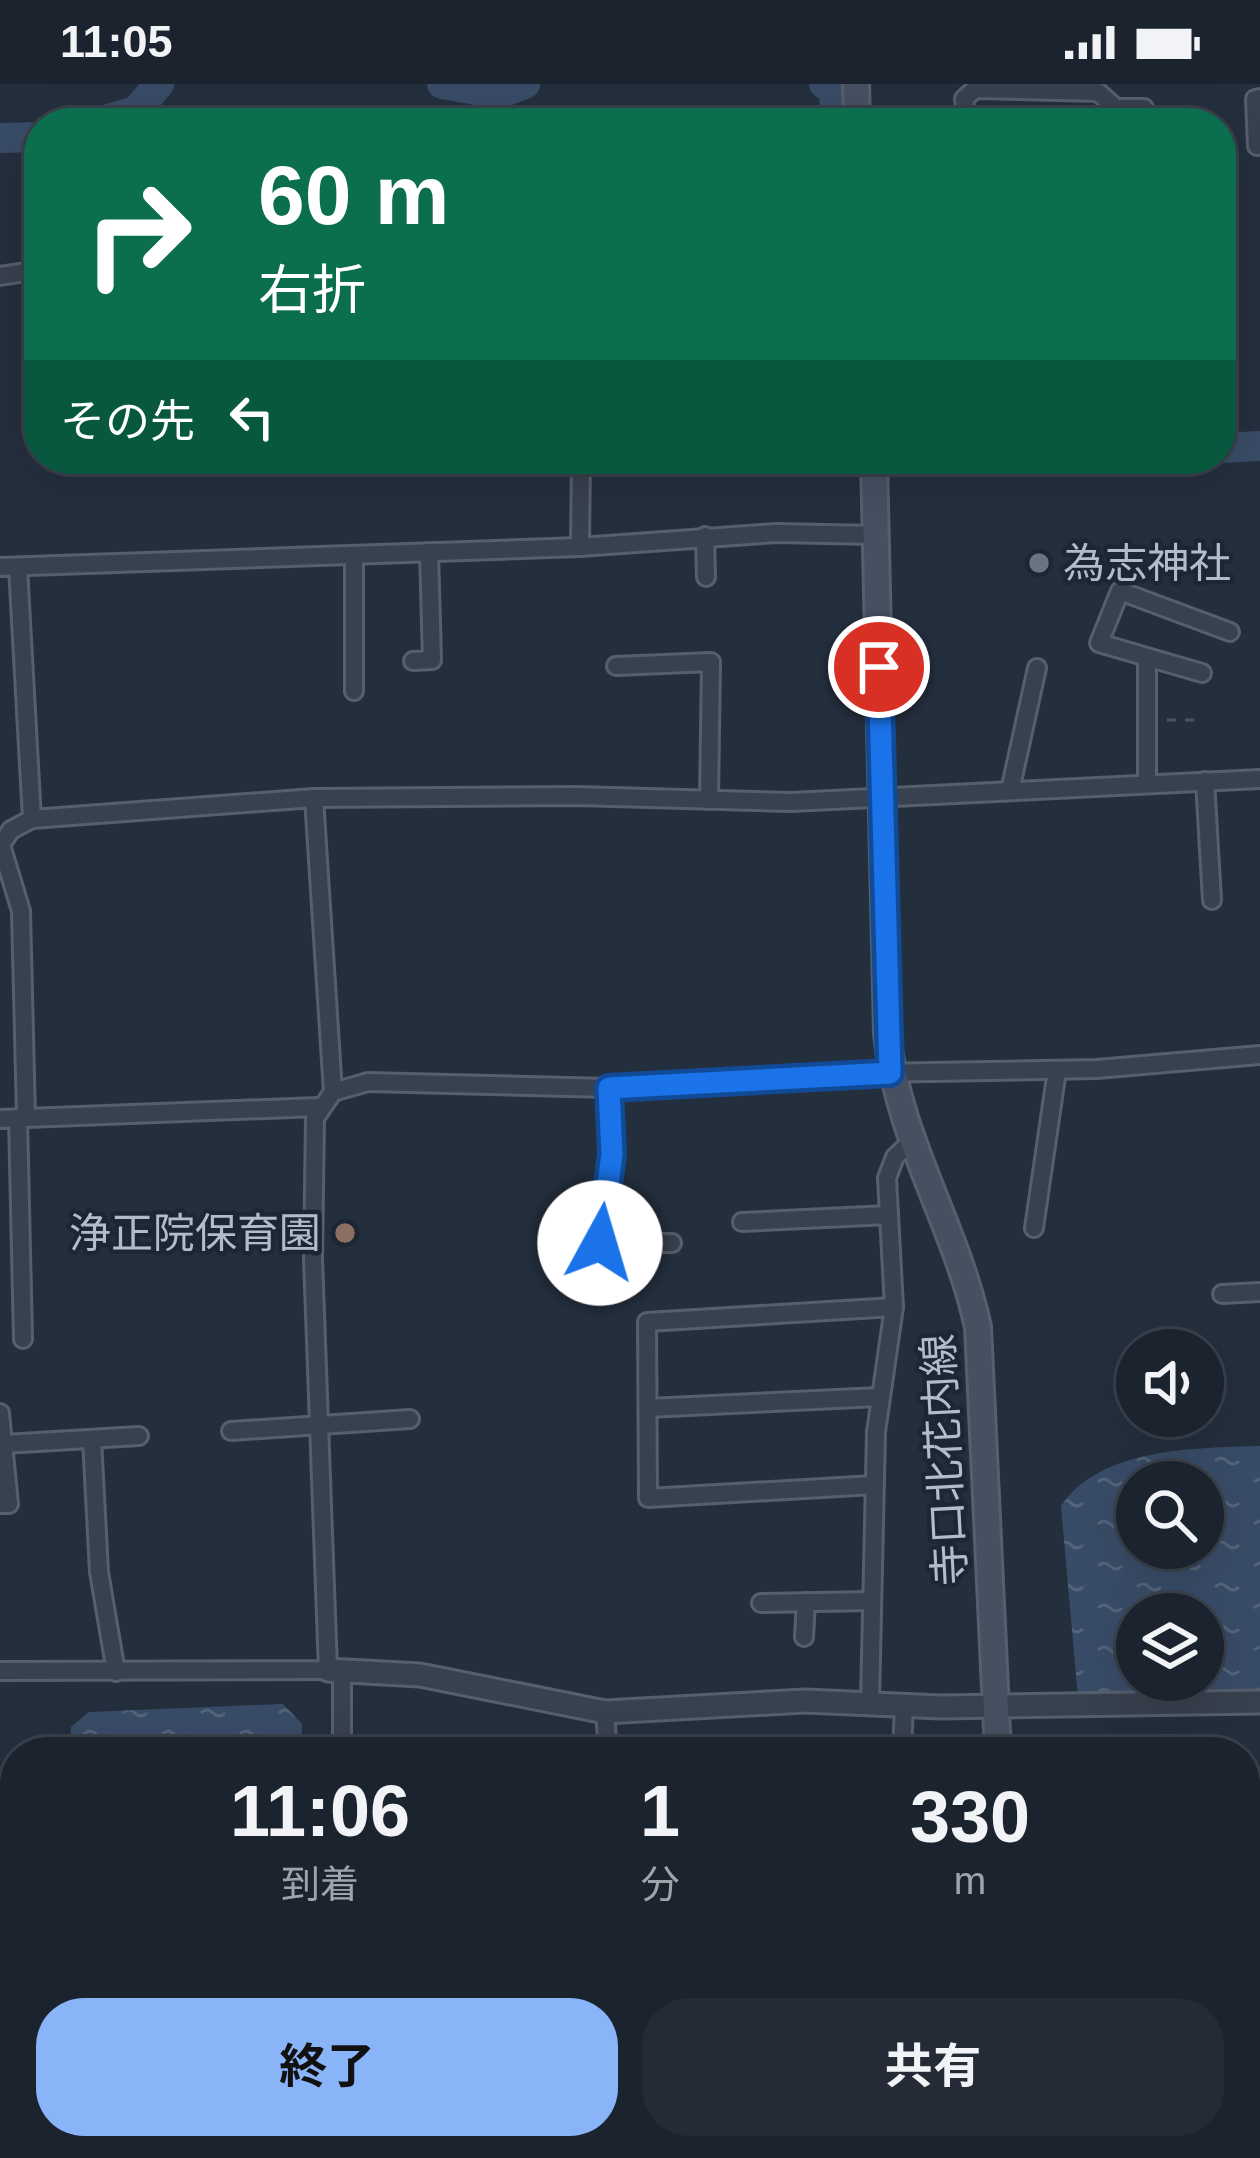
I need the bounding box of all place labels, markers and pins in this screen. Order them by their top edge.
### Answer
place label: 為志神社 [1063,540,1231,587]
marker: 為志神社 [1026,550,1052,576]
pin [828,616,930,718]
place label: 浄正院保育園 [69,1210,321,1257]
marker: 浄正院保育園 [332,1220,358,1246]

